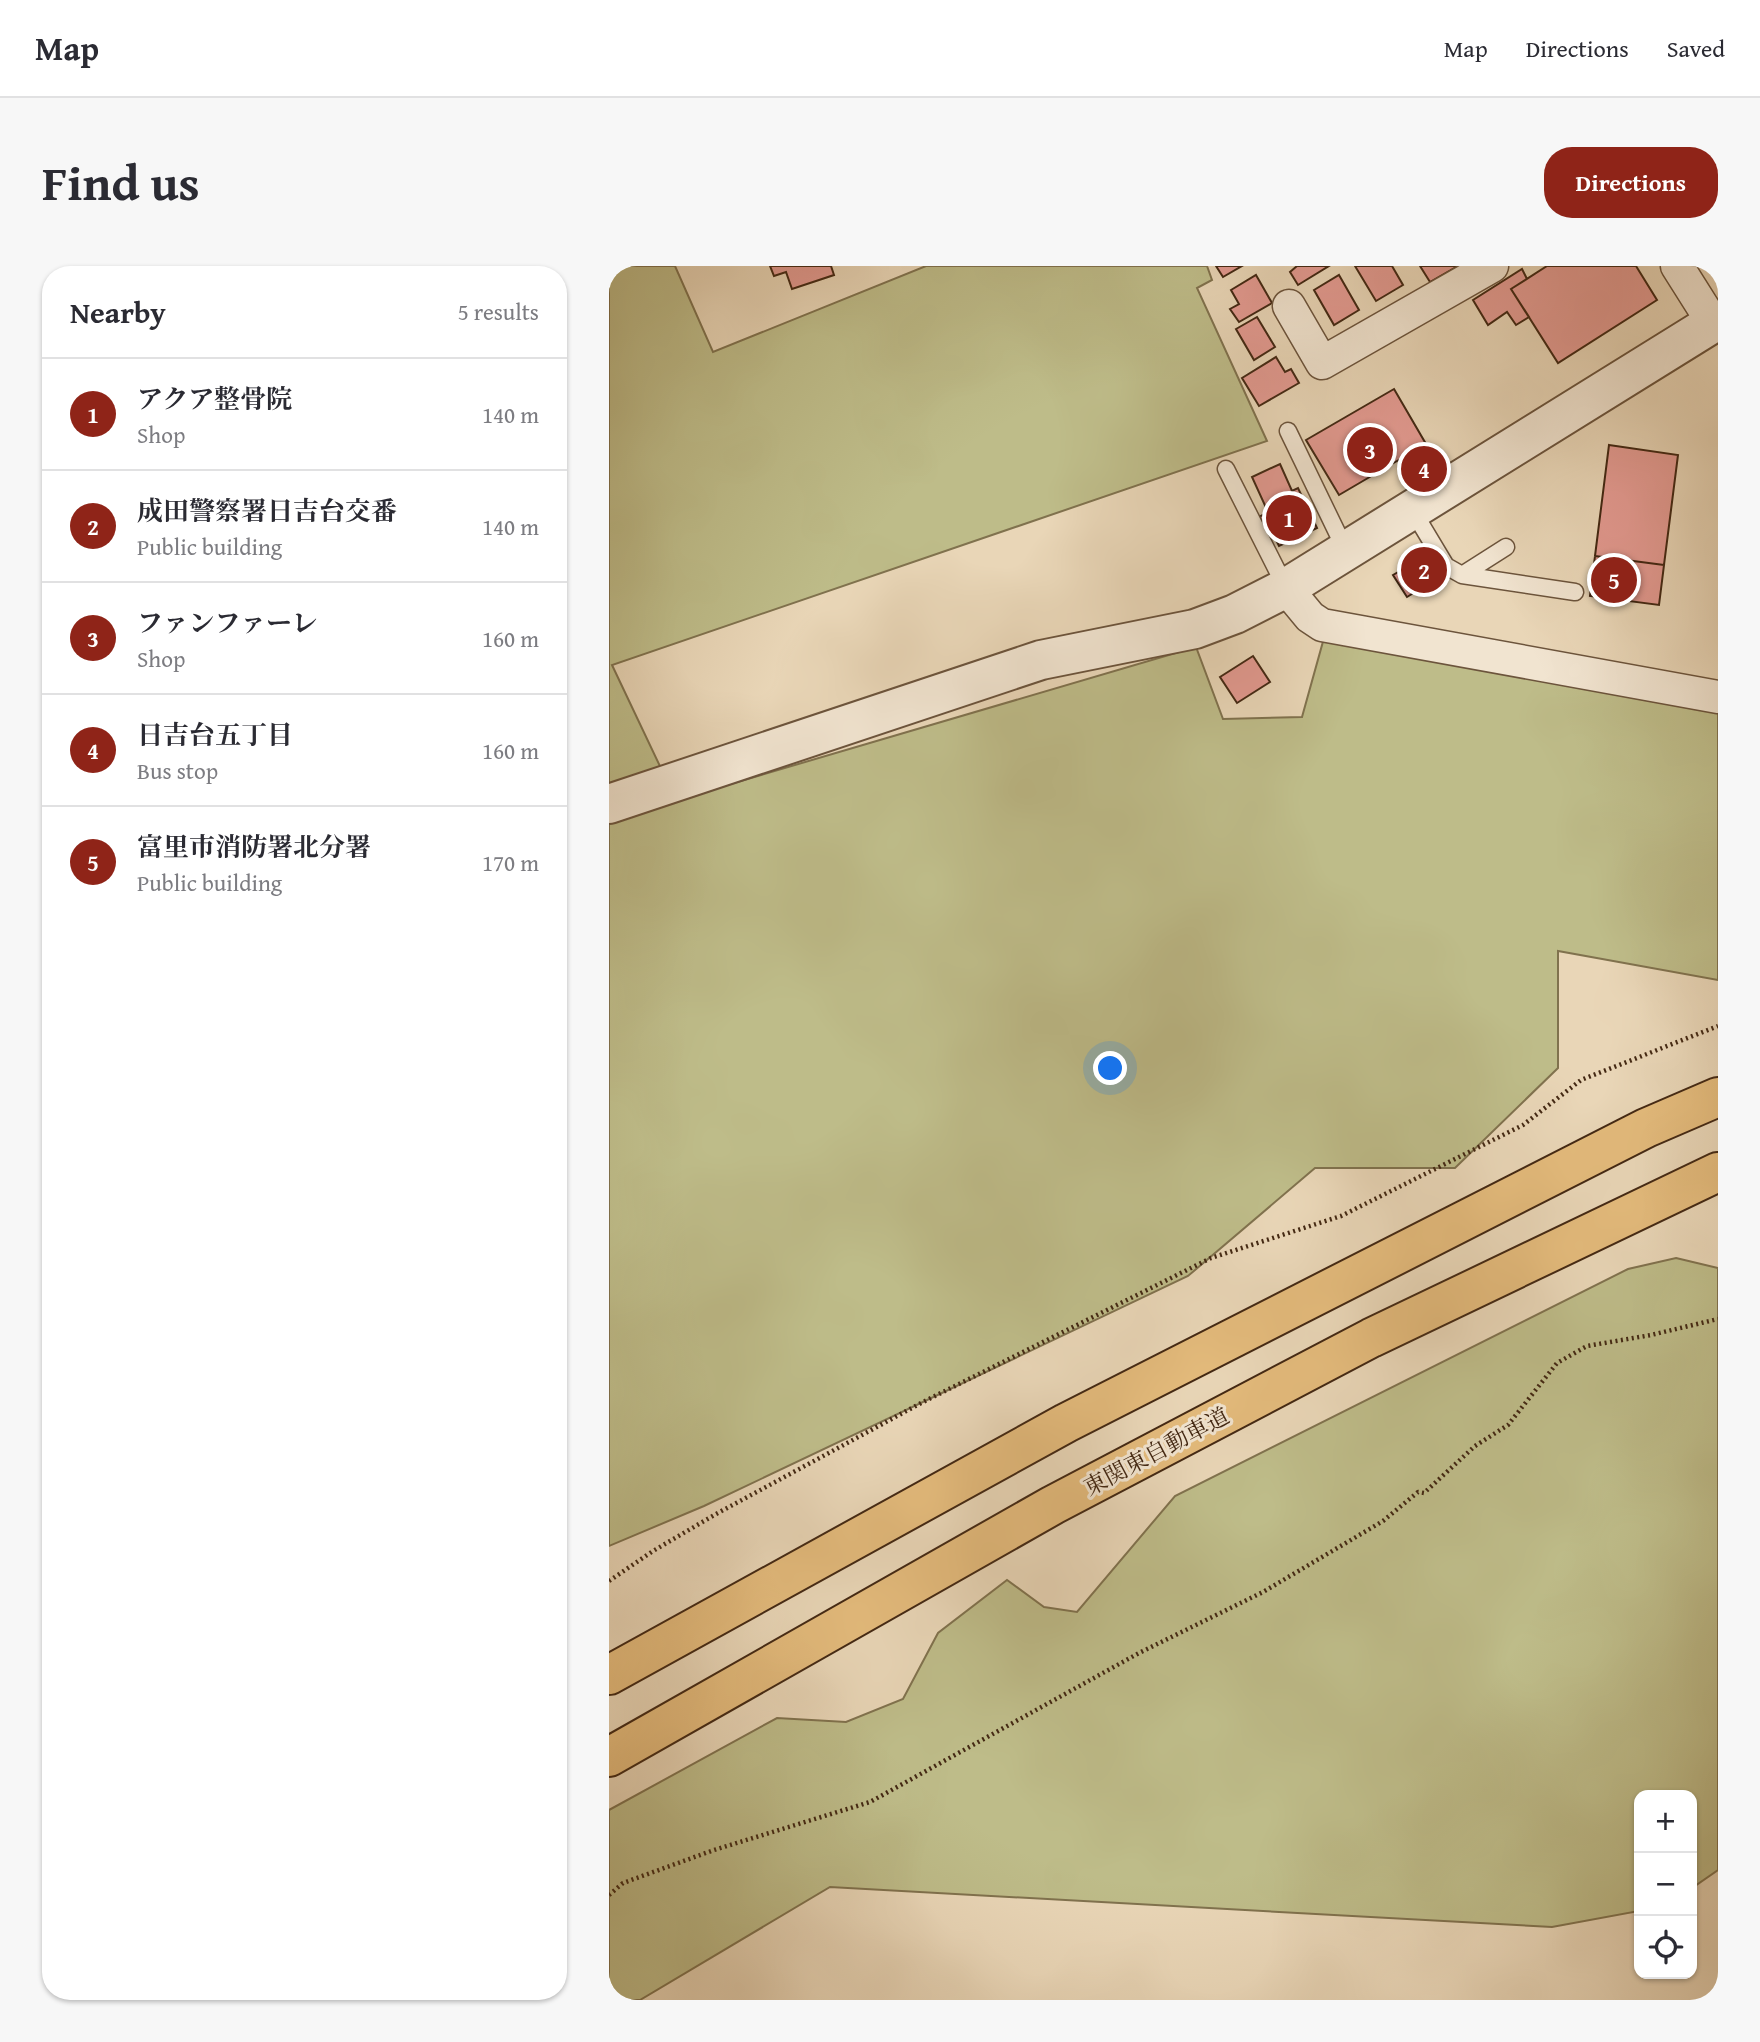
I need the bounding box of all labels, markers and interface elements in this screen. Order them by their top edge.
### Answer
text: Map [35,24,99,72]
text: Map [1444,31,1488,66]
text: Directions [1526,31,1629,66]
text: Saved [1667,31,1725,66]
text: Find us [42,146,200,218]
button: Directions [1544,147,1718,218]
text: Nearby [70,290,166,334]
text: 5 results [458,295,539,328]
text: アクア整骨院 [137,379,292,418]
text: 1 [87,398,99,431]
text: 140 m [482,398,539,431]
text: Shop [137,418,185,451]
pin: 3 [1347,424,1393,476]
pin: 4 [1401,443,1447,495]
text: 成田警察署日吉台交番 [137,491,397,530]
pin: 1 [1266,492,1312,544]
text: 2 [87,510,99,543]
text: 140 m [482,510,539,543]
text: Public building [137,530,282,563]
pin: 2 [1401,544,1447,596]
pin: 5 [1591,554,1637,606]
text: ファンファーレ [137,603,317,642]
text: 3 [87,622,99,655]
text: 160 m [482,622,539,655]
text: Shop [137,642,185,675]
text: 日吉台五丁目 [137,715,293,754]
text: 4 [87,734,99,767]
text: 160 m [482,734,539,767]
text: Bus stop [137,754,218,787]
text: 富里市消防署北分署 [137,827,371,866]
text: 5 [87,846,99,879]
text: 170 m [482,846,539,879]
text: Public building [137,866,282,899]
your location [1093,1051,1127,1085]
street label: 東関東自動車道 [1077,1399,1235,1503]
map controls [1634,1790,1697,1979]
button: + [1634,1790,1697,1853]
button: − [1634,1853,1697,1916]
button: locate [1634,1916,1697,1979]

